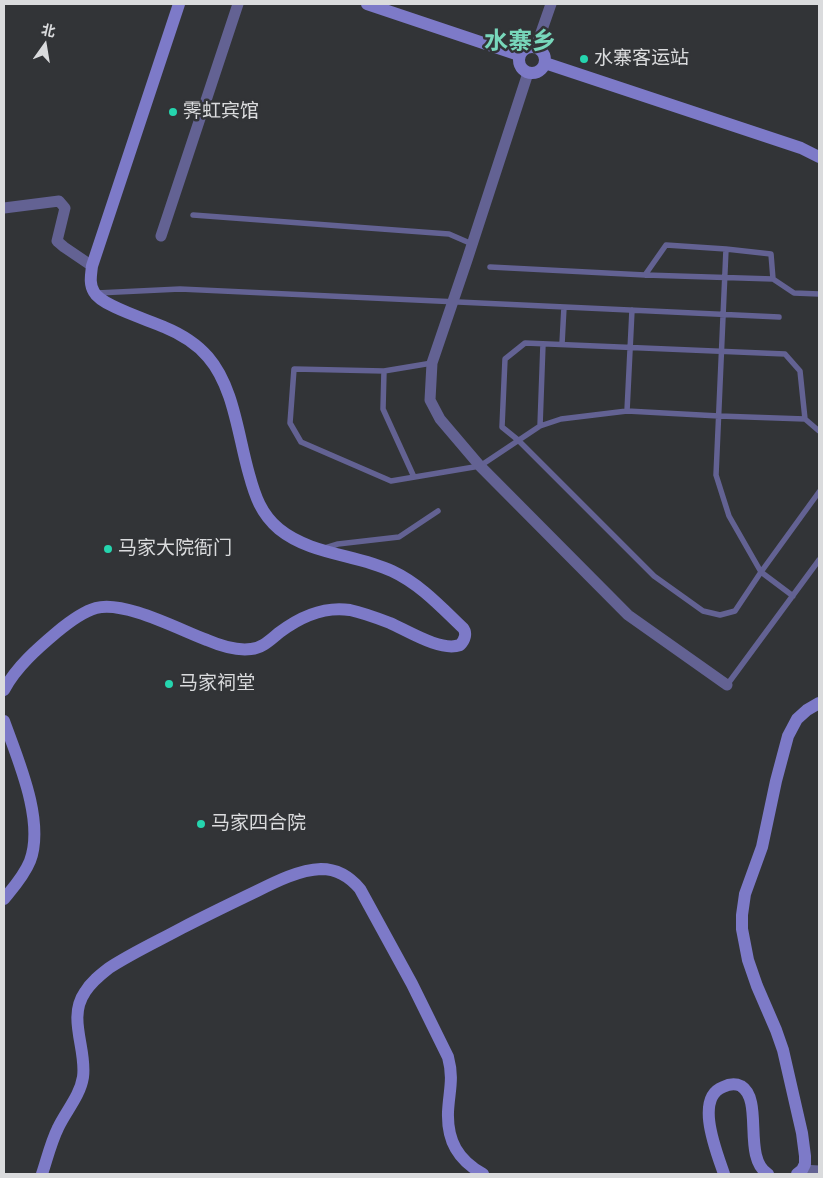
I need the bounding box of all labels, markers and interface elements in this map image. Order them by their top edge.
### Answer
north arrow [20,20,70,70]
text: 北 [40,20,57,41]
district label: 水寨乡 [484,28,556,56]
place label: 水寨客运站 [594,48,689,70]
marker: 水寨客运站 [578,53,590,65]
place label: 霁虹宾馆 [183,101,259,123]
marker: 霁虹宾馆 [167,106,179,118]
place label: 马家大院衙门 [118,538,232,560]
marker: 马家大院衙门 [102,543,114,555]
place label: 马家祠堂 [179,673,255,695]
marker: 马家祠堂 [163,678,175,690]
place label: 马家四合院 [211,813,306,835]
marker: 马家四合院 [195,818,207,830]

